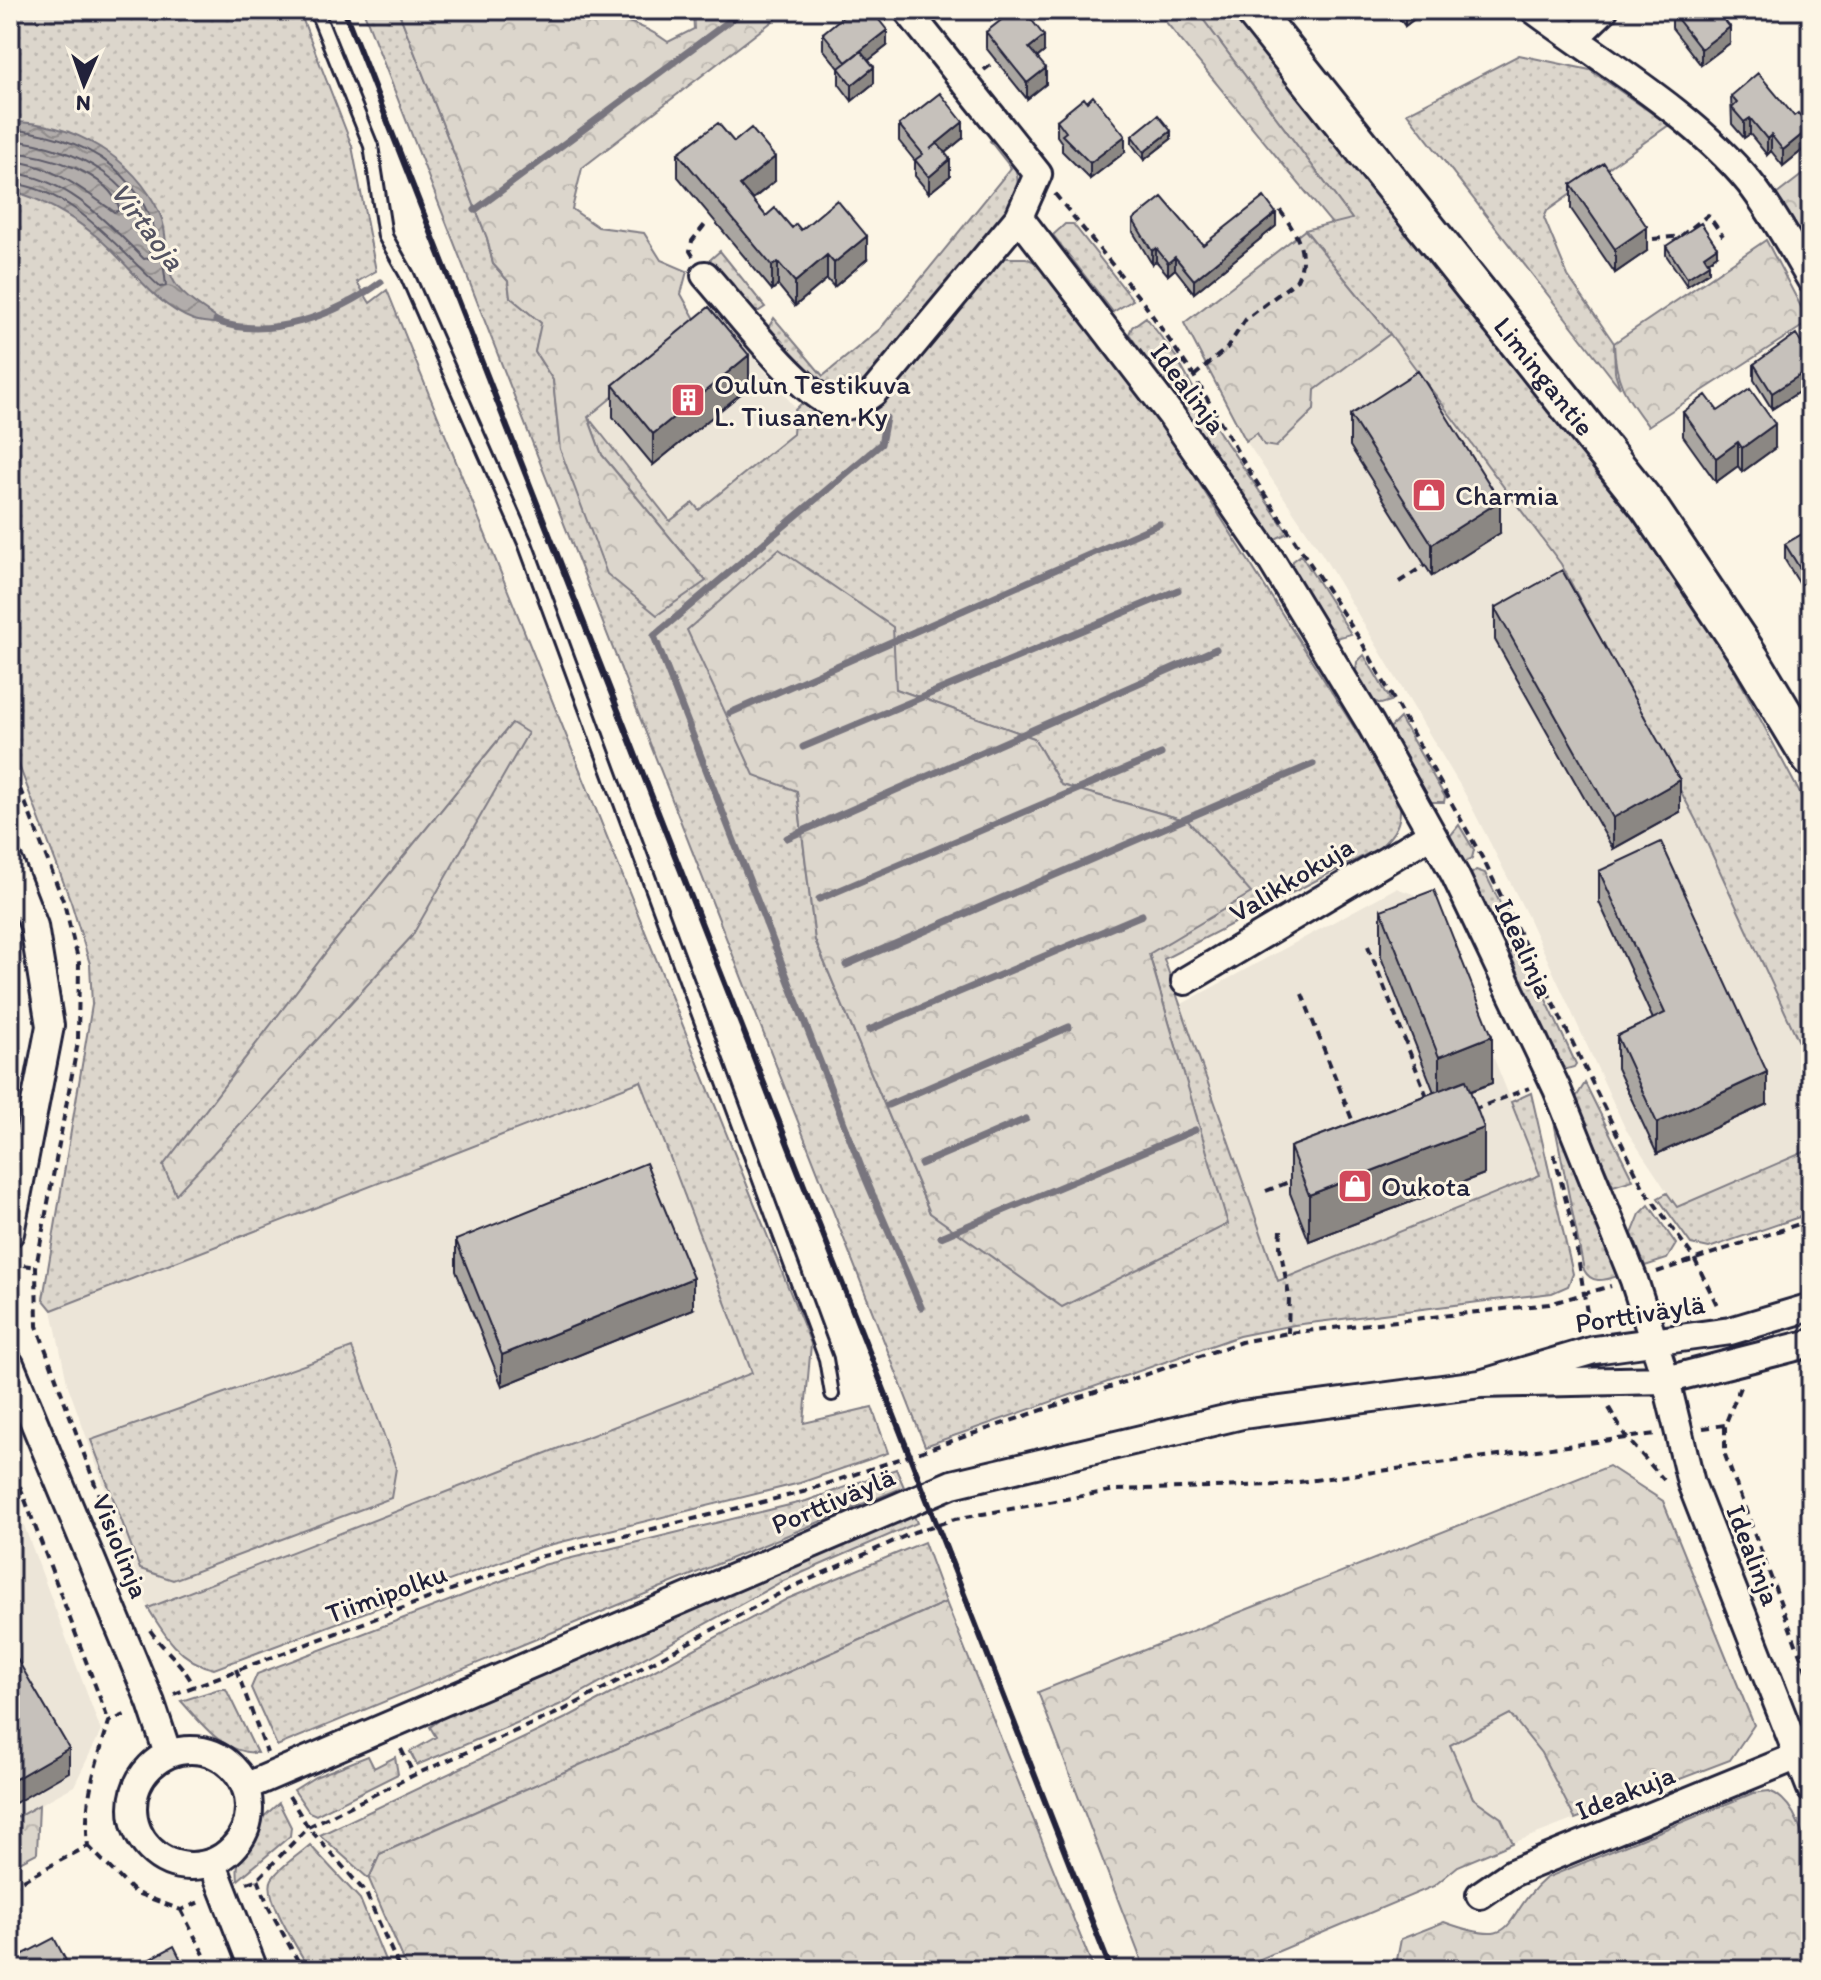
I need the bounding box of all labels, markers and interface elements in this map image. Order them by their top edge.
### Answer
north arrow [44,44,124,124]
text: N [75,90,91,117]
water label: Virtaoja [103,174,194,278]
street label: Limingantie [1487,310,1602,442]
street label: Idealinja [1144,336,1235,441]
place label: Oulun Testikuva L. Tiusanen Ky [714,367,911,433]
building icon: Oulun Testikuva L. Tiusanen Ky [669,381,707,419]
shop icon: Charmia [1410,476,1448,514]
place label: Charmia [1455,478,1559,512]
street label: Valikkokuja [1223,829,1359,929]
street label: Idealinja [1487,893,1563,1003]
shop icon: Oukota [1336,1167,1374,1205]
place label: Oukota [1381,1169,1471,1203]
street label: Porttiväylä [1573,1286,1708,1340]
street label: Porttiväylä [766,1459,900,1541]
street label: Visiolinja [85,1489,157,1603]
street label: Idealinja [1719,1500,1789,1611]
street label: Tiimipolku [321,1555,451,1631]
street label: Ideakuja [1570,1757,1680,1827]

